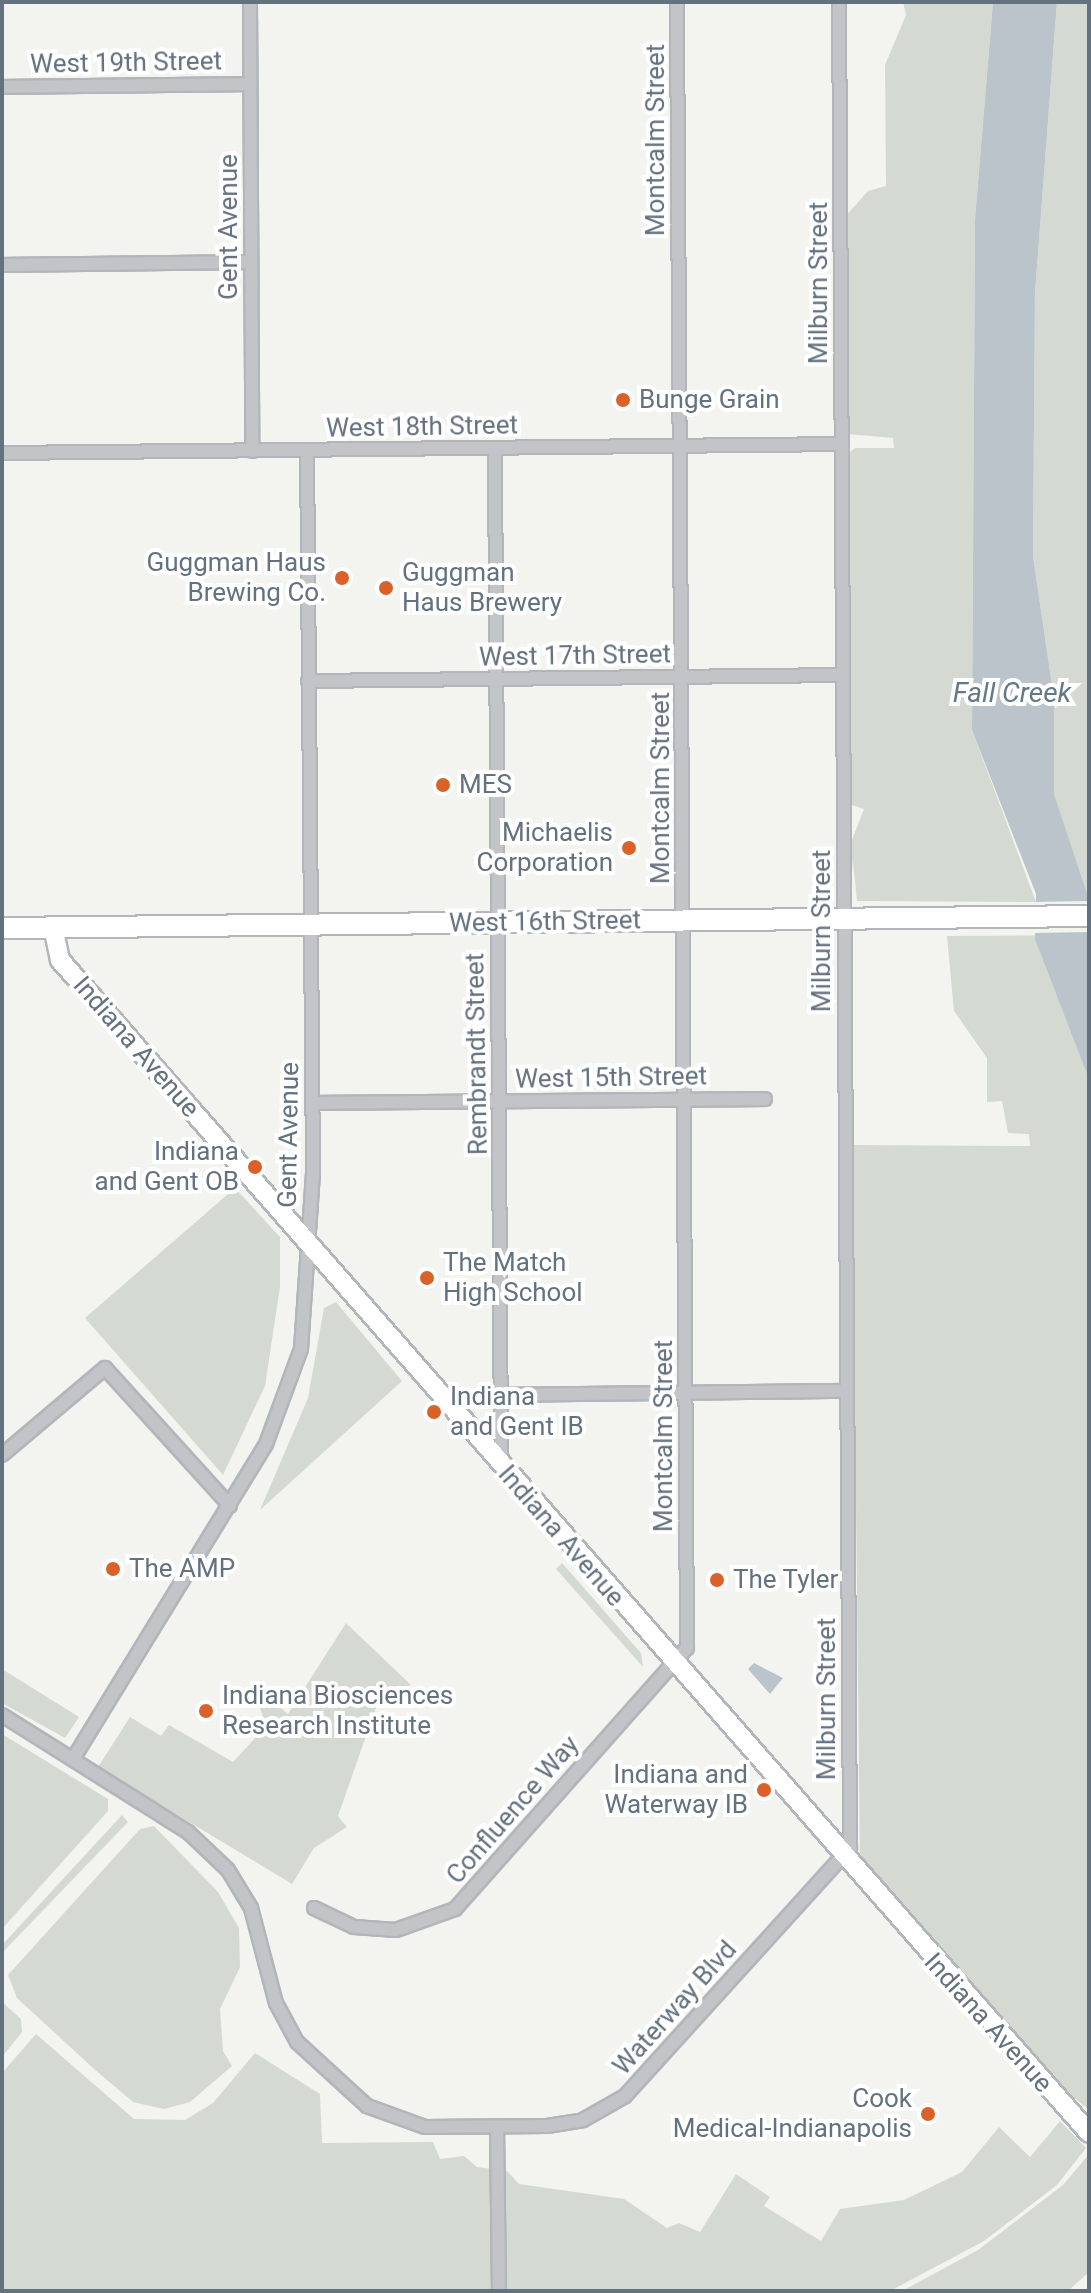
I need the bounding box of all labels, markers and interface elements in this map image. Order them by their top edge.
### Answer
street label: Montcalm Street [640,44,672,236]
street label: West 19th Street [30,46,222,80]
street label: Gent Avenue [213,154,245,300]
street label: Milburn Street [803,202,835,364]
place label: Bunge Grain [639,384,780,416]
marker: Bunge Grain [614,391,632,409]
street label: West 18th Street [326,410,518,444]
place label: Guggman Haus Brewing Co. [147,547,326,608]
place label: Guggman Haus Brewery [402,557,562,618]
marker: Guggman Haus Brewing Co. [333,569,351,587]
marker: Guggman Haus Brewery [377,579,395,597]
street label: West 17th Street [479,639,671,673]
water label: Fall Creek [953,676,1071,710]
street label: Montcalm Street [645,692,677,884]
place label: MES [459,769,512,801]
marker: MES [434,776,452,794]
place label: Michaelis Corporation [477,817,613,878]
marker: Michaelis Corporation [620,839,638,857]
street label: Milburn Street [806,850,838,1012]
street label: West 16th Street [449,905,641,939]
street label: Rembrandt Street [460,953,494,1155]
street label: Indiana Avenue [66,970,206,1124]
street label: West 15th Street [515,1061,707,1095]
street label: Gent Avenue [272,1062,306,1208]
place label: Indiana and Gent OB [94,1136,239,1198]
marker: Indiana and Gent OB [246,1158,264,1176]
place label: The Match High School [443,1247,583,1308]
marker: The Match High School [418,1269,436,1287]
street label: Montcalm Street [648,1340,680,1532]
place label: Indiana and Gent IB [450,1381,584,1442]
marker: Indiana and Gent IB [425,1403,443,1421]
street label: Indiana Avenue [491,1459,631,1613]
place label: The AMP [129,1553,235,1585]
marker: The AMP [104,1560,122,1578]
place label: The Tyler [733,1564,839,1596]
marker: The Tyler [708,1571,726,1589]
street label: Milburn Street [811,1618,843,1780]
place label: Indiana Biosciences Research Institute [222,1680,453,1742]
marker: Indiana Biosciences Research Institute [197,1702,215,1720]
street label: Confluence Way [440,1730,586,1890]
place label: Indiana and Waterway IB [604,1759,748,1820]
marker: Indiana and Waterway IB [755,1781,773,1799]
street label: Waterway Blvd [607,1934,743,2082]
street label: Indiana Avenue [917,1947,1059,2099]
place label: Cook Medical-Indianapolis [673,2083,912,2144]
marker: Cook Medical-Indianapolis [919,2105,937,2123]

